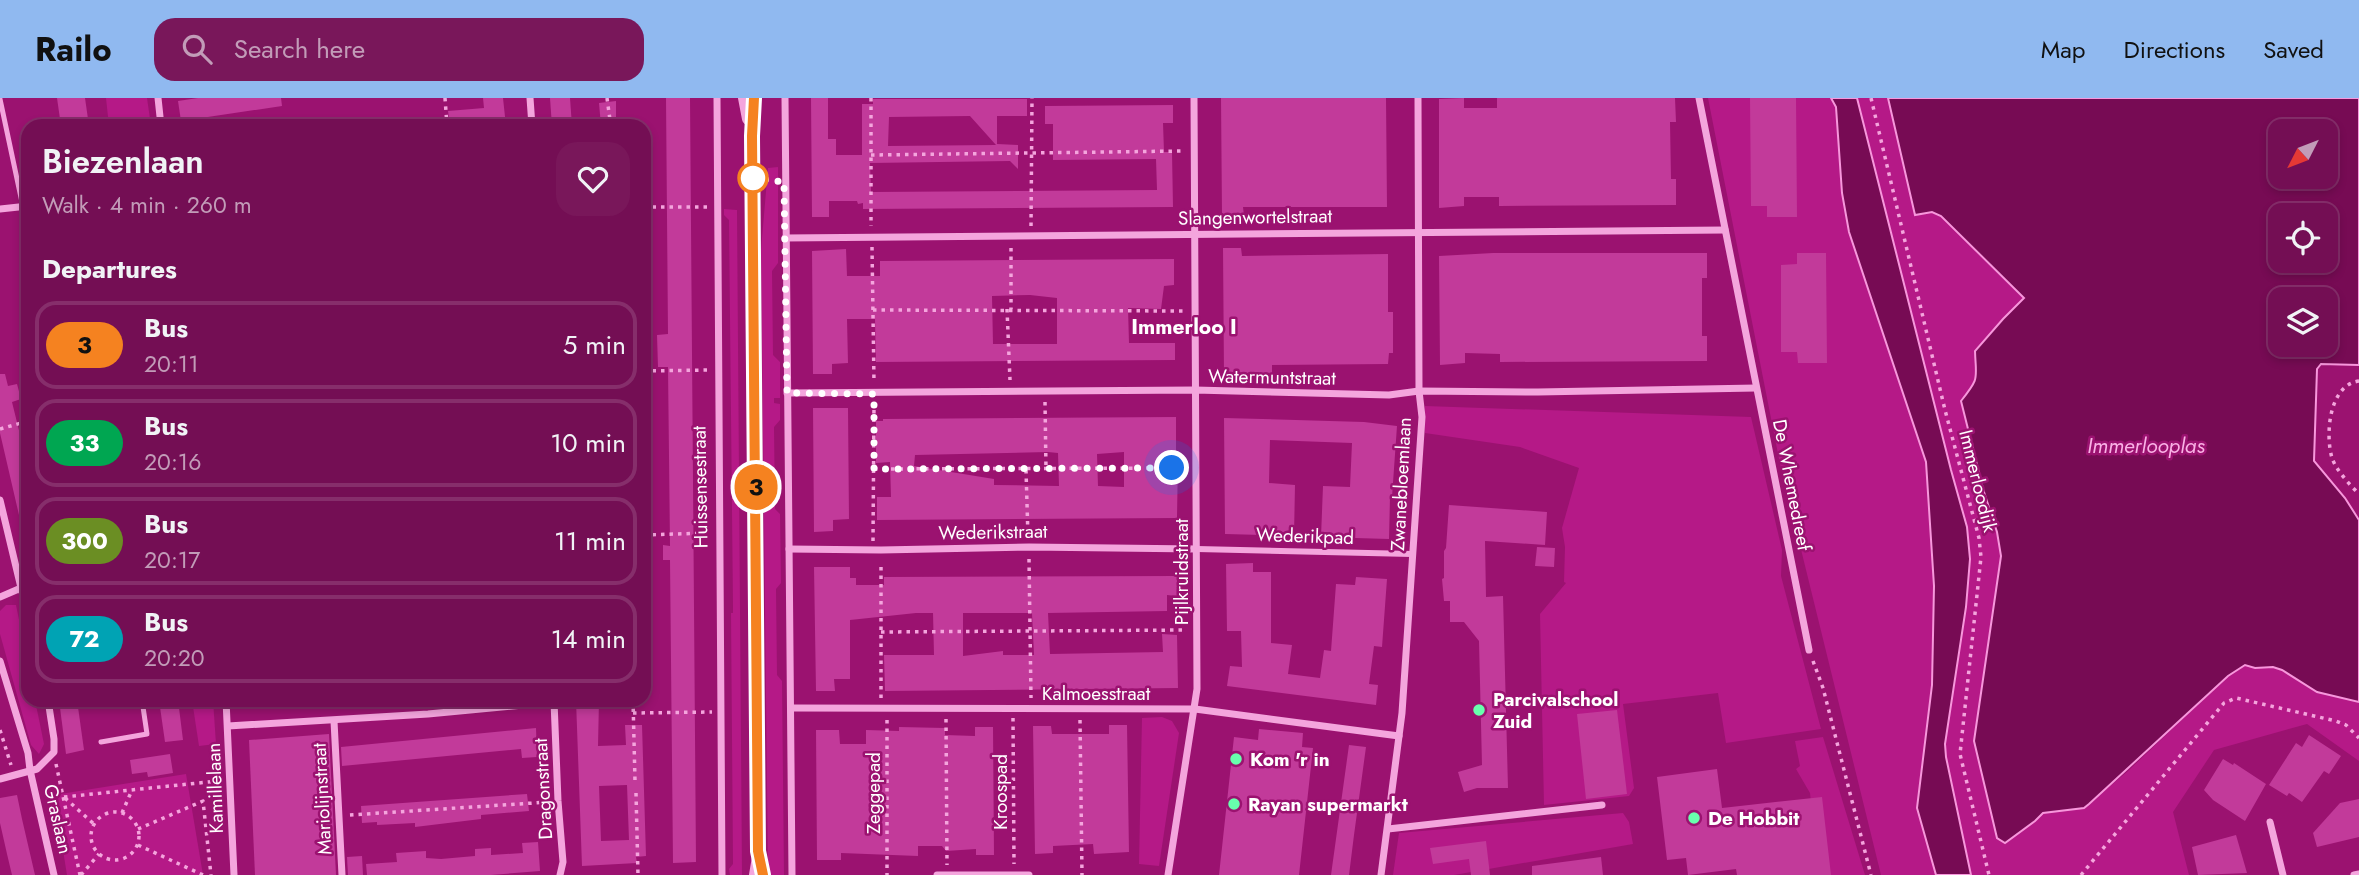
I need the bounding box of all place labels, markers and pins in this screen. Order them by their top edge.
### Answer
unlabelled marker [738,163,768,193]
place label: Parcivalschool Zuid [1493,686,1618,735]
marker: Parcivalschool Zuid [1471,702,1487,718]
place label: Kom 'r in [1250,746,1330,773]
marker: Kom 'r in [1228,751,1244,767]
place label: Rayan supermarkt [1248,791,1408,818]
marker: Rayan supermarkt [1226,796,1242,812]
place label: De Hobbit [1708,805,1799,832]
marker: De Hobbit [1686,810,1702,826]

